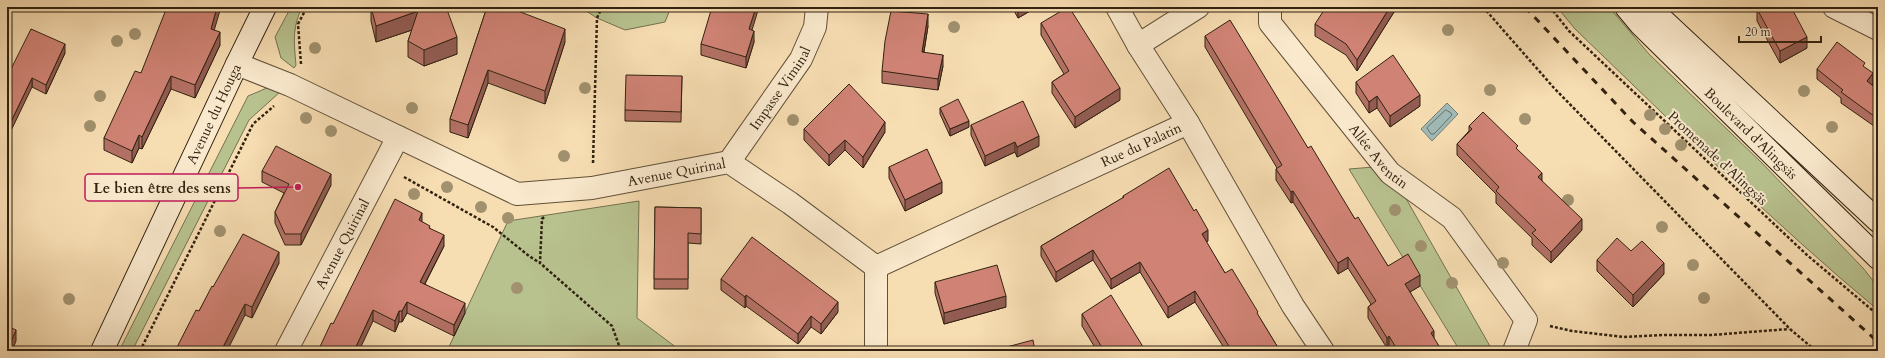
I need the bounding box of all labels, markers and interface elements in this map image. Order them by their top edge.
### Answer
scale bar [1739,18,1821,44]
text: 20 m [1745,24,1772,40]
street label: Impasse Viminal [745,43,816,134]
street label: Avenue du Houga [182,61,246,167]
street label: Boulevard d'Alingsäs [1700,84,1802,184]
street label: Promenade d'Alingsäs [1664,107,1772,210]
street label: Rue du Palatin [1098,118,1185,172]
street label: Allée Aventin [1344,120,1412,193]
street label: Avenue Quirinal [626,154,728,191]
callout: Le bien être des sens [85,174,238,201]
text: Le bien être des sens [93,178,231,198]
street label: Avenue Quirinal [311,195,374,293]

